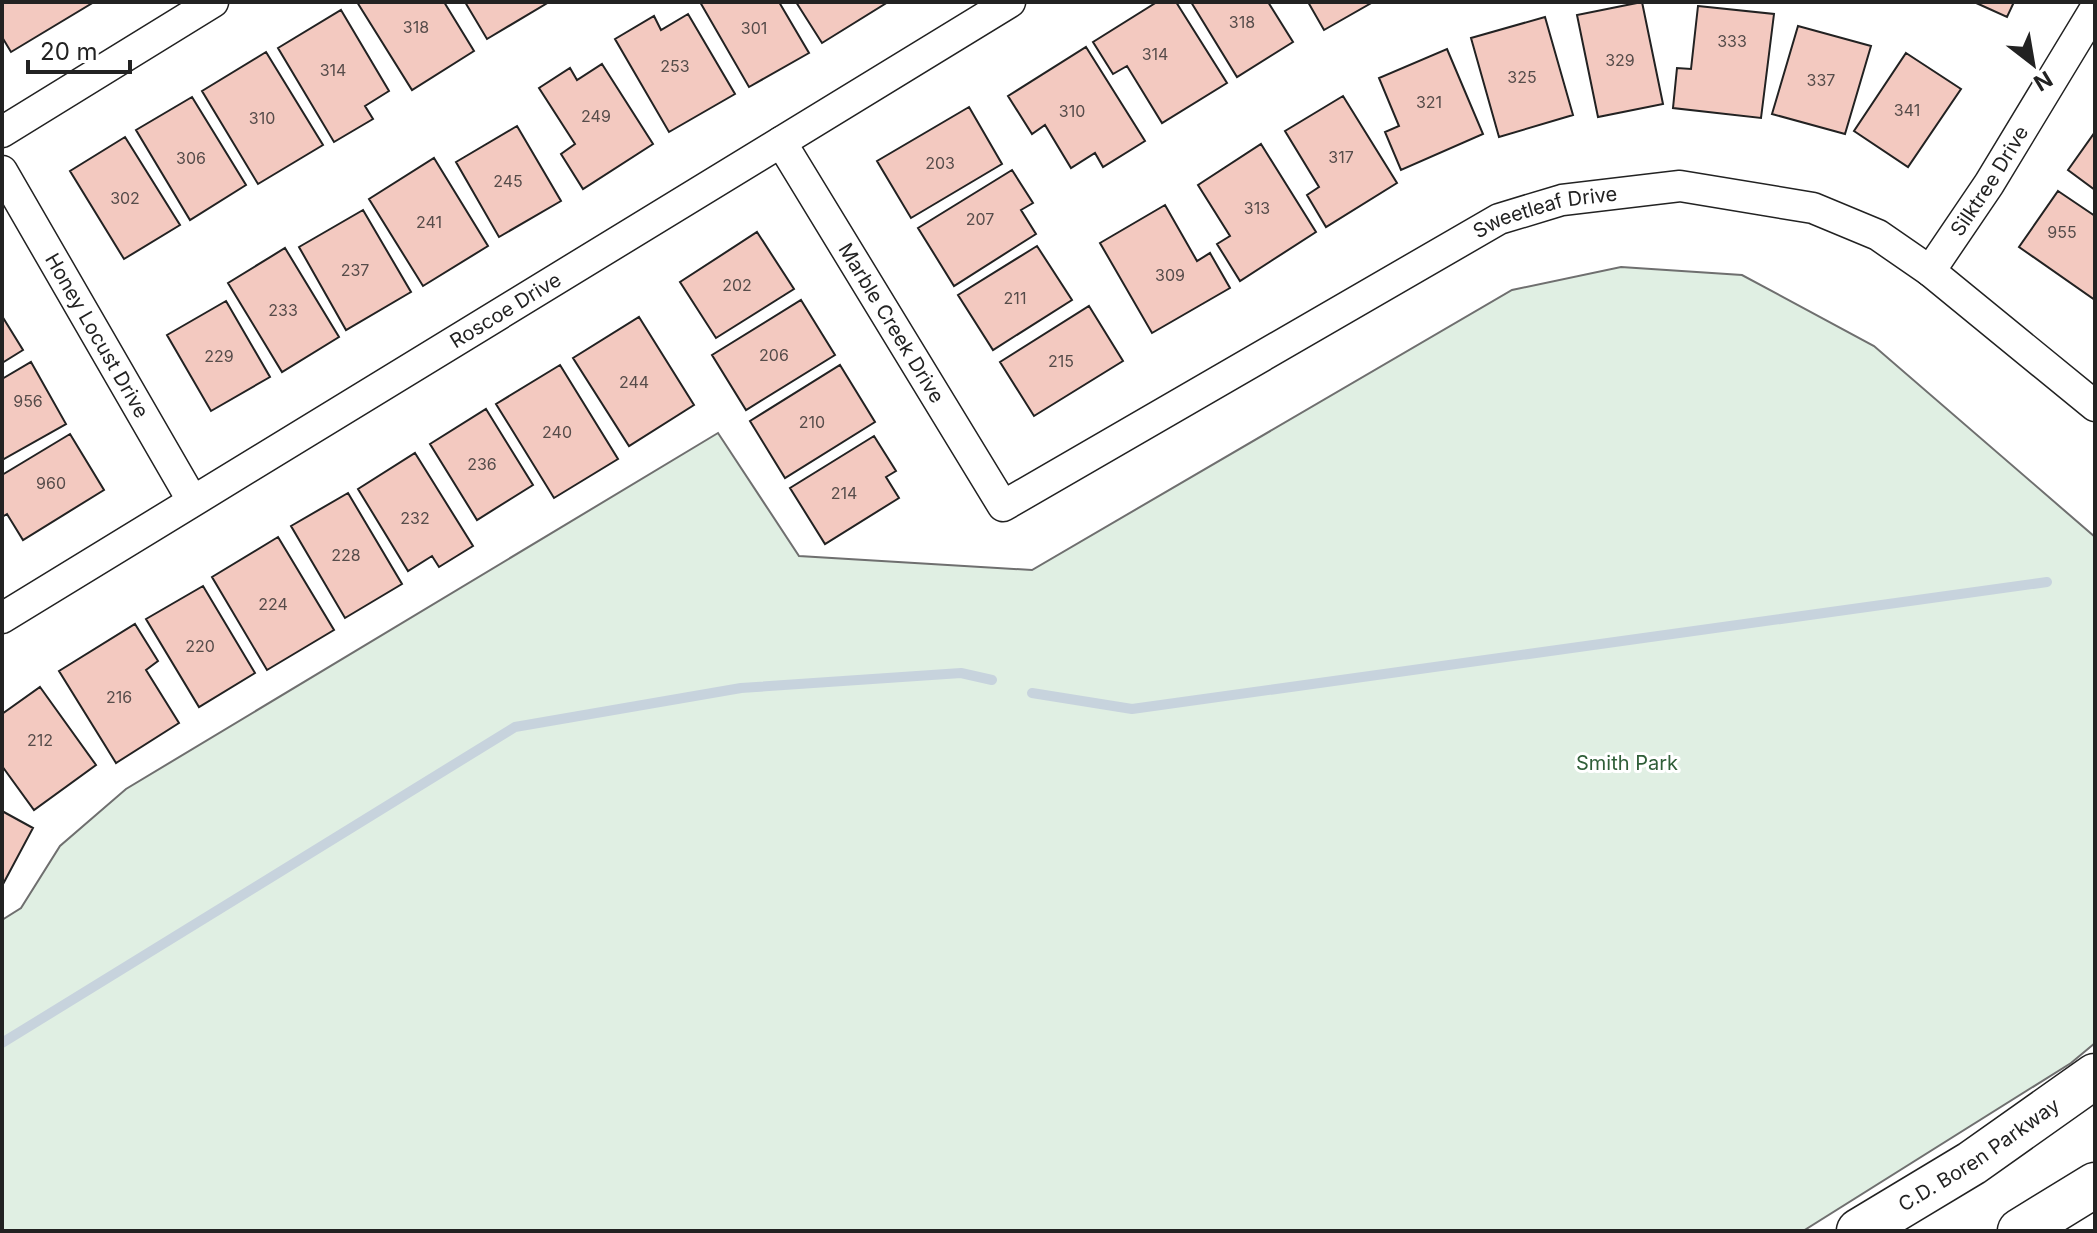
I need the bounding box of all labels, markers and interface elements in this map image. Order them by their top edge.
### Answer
house number: 318 [1229,12,1255,32]
house number: 318 [403,17,429,37]
house number: 301 [741,18,767,38]
scale bar [28,24,130,74]
north arrow [1993,24,2073,104]
house number: 333 [1717,31,1747,51]
text: 20 m [40,37,98,66]
house number: 314 [1142,44,1168,64]
house number: 329 [1605,50,1635,70]
house number: 253 [660,56,690,76]
house number: 314 [320,60,346,80]
text: N [2029,66,2057,97]
house number: 325 [1507,67,1537,87]
house number: 337 [1807,70,1835,90]
house number: 321 [1416,92,1442,112]
house number: 341 [1894,100,1920,120]
house number: 310 [1059,101,1085,121]
house number: 249 [581,106,611,126]
house number: 310 [249,108,275,128]
street label: Silktree Drive [1945,121,2033,240]
house number: 317 [1328,147,1354,167]
house number: 306 [176,148,206,168]
house number: 203 [925,153,955,173]
house number: 245 [493,171,523,191]
street label: Sweetleaf Drive [1469,182,1619,243]
house number: 302 [110,188,140,208]
house number: 313 [1244,198,1270,218]
house number: 207 [966,209,994,229]
house number: 241 [416,212,442,232]
house number: 955 [2047,222,2077,242]
street label: Marble Creek Drive [834,239,949,407]
street label: Honey Locust Drive [40,249,154,422]
house number: 237 [341,260,369,280]
house number: 309 [1155,265,1185,285]
street label: Roscoe Drive [446,267,565,353]
house number: 202 [722,275,752,295]
house number: 211 [1004,288,1026,308]
house number: 233 [268,300,298,320]
house number: 206 [759,345,789,365]
house number: 229 [204,346,234,366]
house number: 215 [1048,351,1074,371]
house number: 244 [619,372,649,392]
house number: 956 [13,391,43,411]
house number: 210 [799,412,825,432]
house number: 240 [542,422,572,442]
house number: 236 [467,454,497,474]
house number: 960 [36,473,66,493]
house number: 214 [831,483,857,503]
house number: 232 [400,508,430,528]
house number: 228 [331,545,361,565]
house number: 224 [258,594,288,614]
house number: 220 [185,636,215,656]
house number: 216 [106,687,132,707]
house number: 212 [27,730,53,750]
park label: Smith Park [1576,751,1678,775]
street label: C.D. Boren Parkway [1894,1093,2064,1217]

